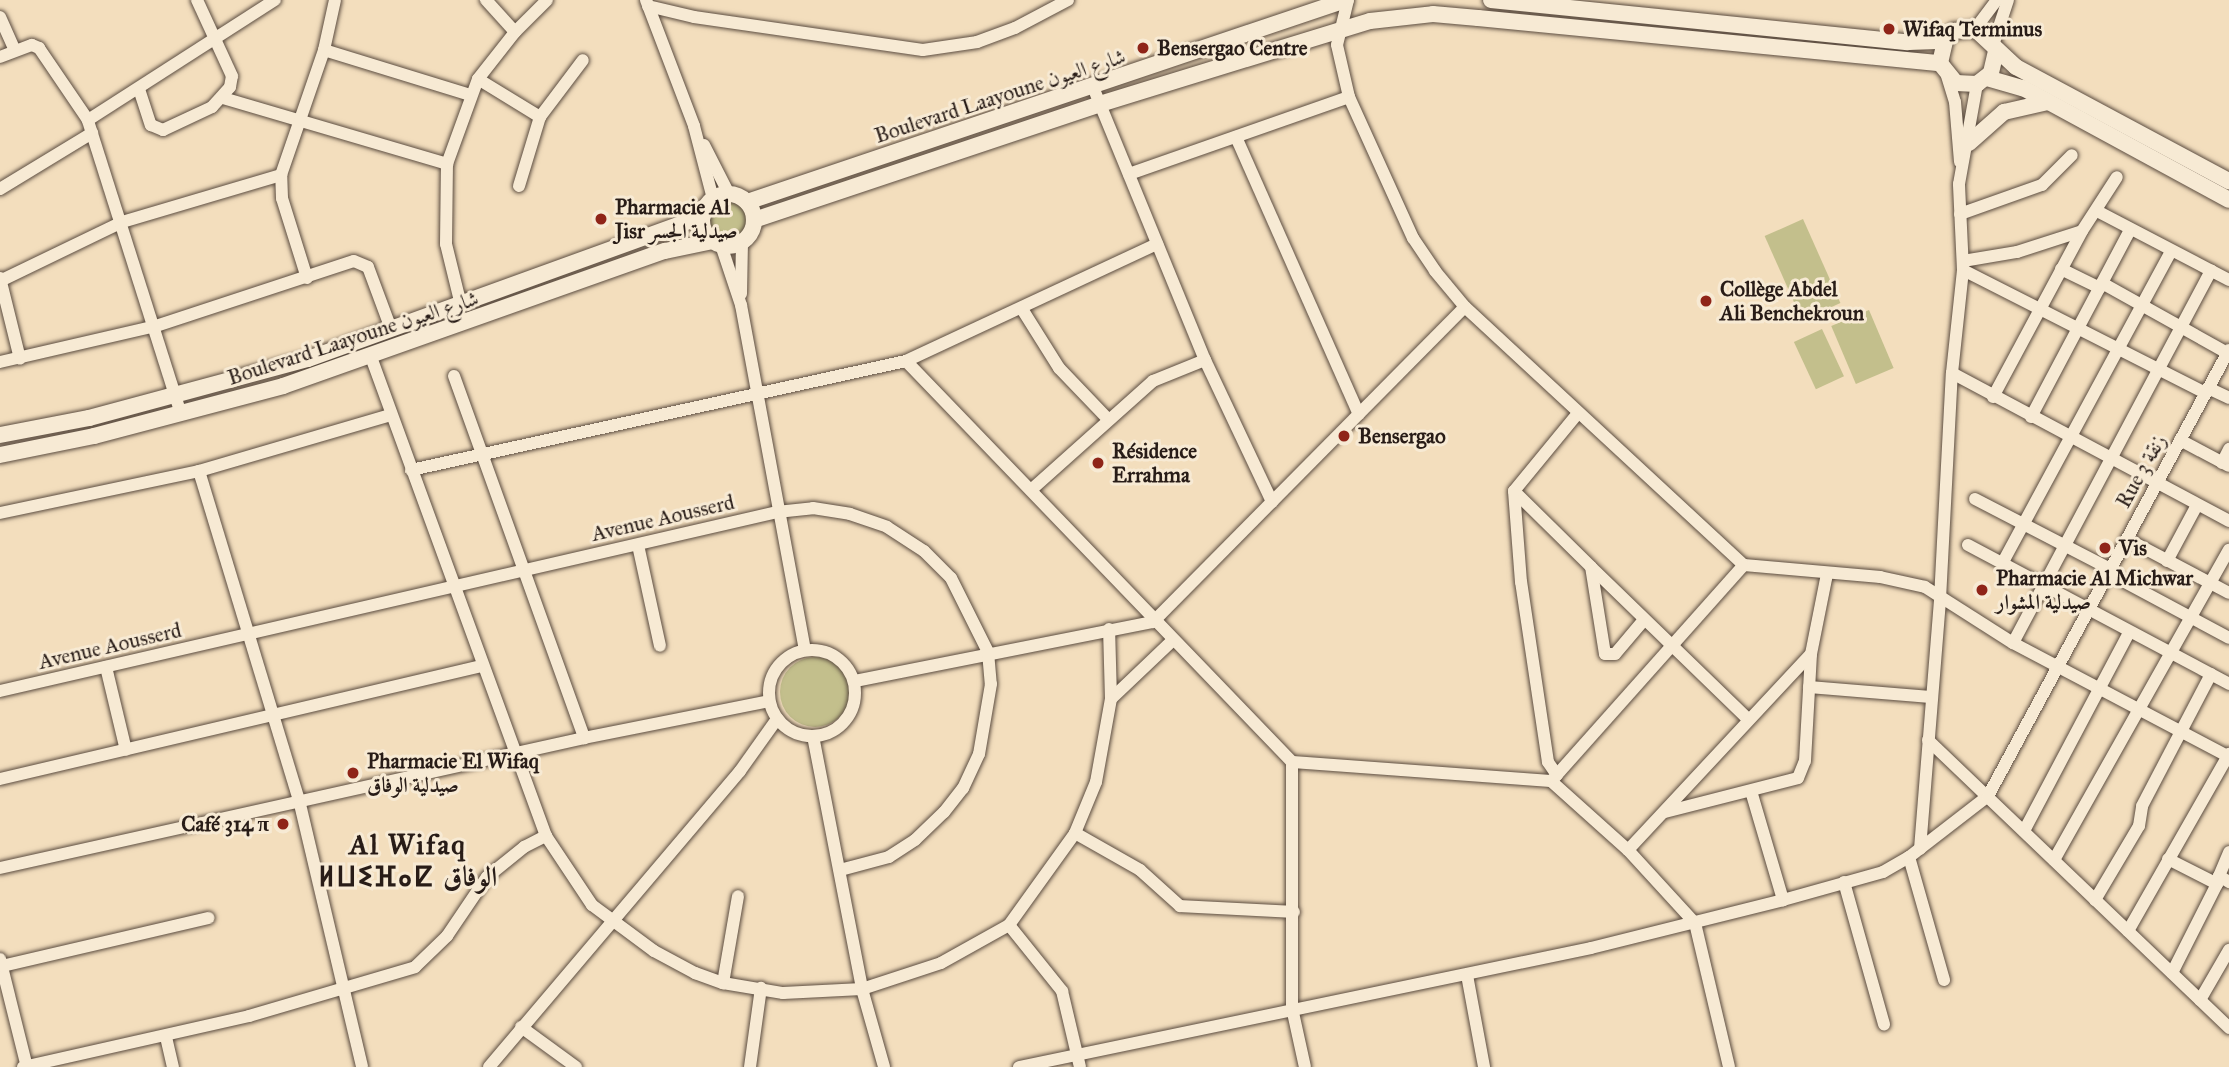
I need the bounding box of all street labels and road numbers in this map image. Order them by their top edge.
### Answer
street label: Boulevard Laayoune شارع العيون [871,43,1129,149]
street label: Boulevard Laayoune شارع العيون [224,285,482,391]
street label: Rue 3 زنقة [2111,430,2171,512]
street label: Avenue Aousserd [589,489,737,547]
street label: Avenue Aousserd [36,617,184,675]

